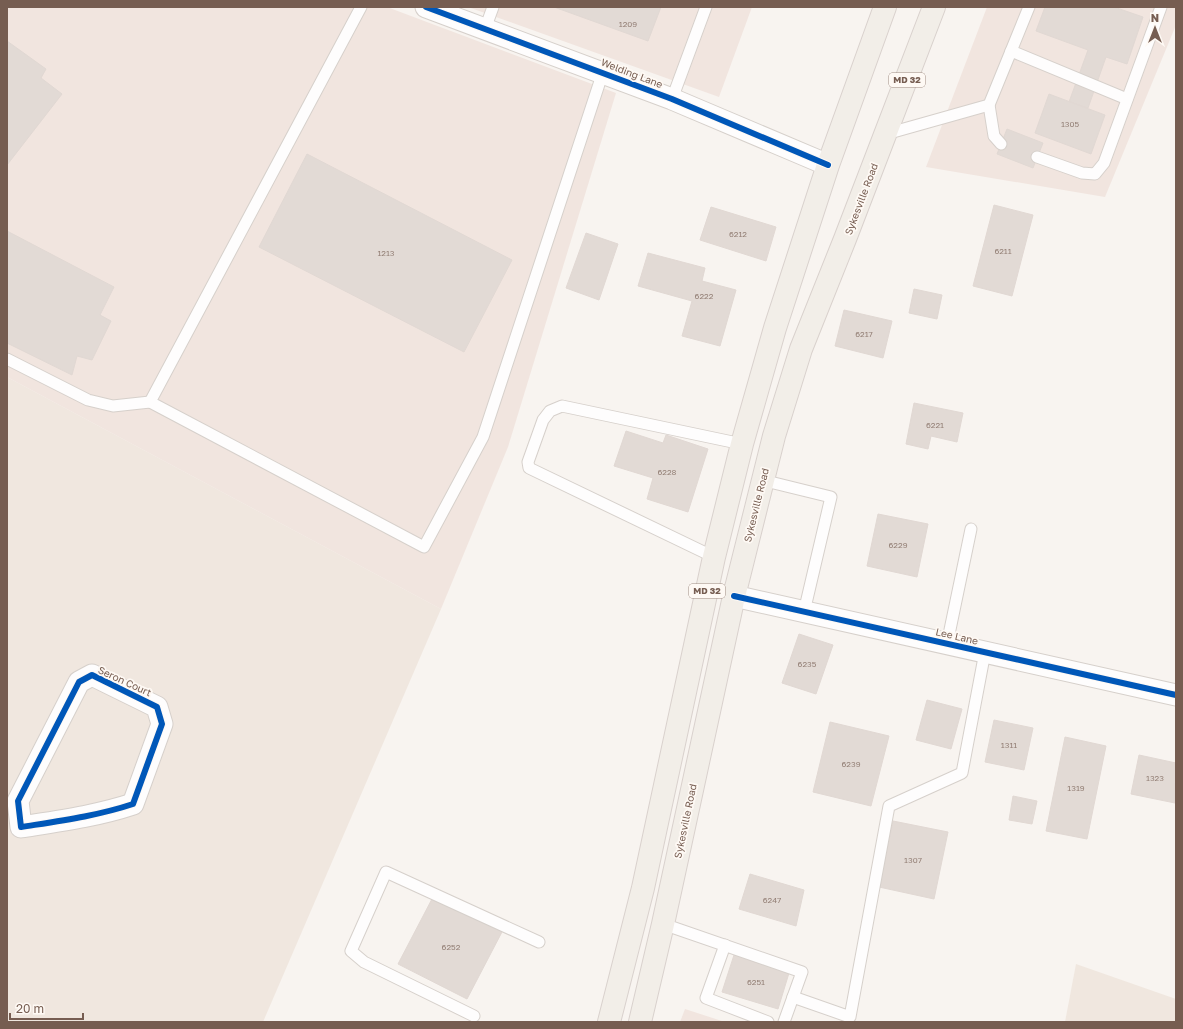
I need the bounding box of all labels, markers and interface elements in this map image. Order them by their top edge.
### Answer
north arrow [1135,8,1175,48]
text: N [1151,11,1159,24]
house number: 1209 [619,19,637,29]
street label: Welding Lane [599,56,665,90]
road number: MD 32 [889,73,925,87]
house number: 1305 [1061,119,1079,129]
street label: Sykesville Road [842,161,880,237]
house number: 6212 [729,229,747,239]
house number: 6211 [994,246,1012,256]
house number: 1213 [377,248,395,258]
house number: 6222 [695,291,714,301]
house number: 6217 [855,329,873,339]
house number: 6221 [926,420,944,430]
house number: 6228 [658,467,677,477]
street label: Sykesville Road [741,467,771,543]
house number: 6229 [889,540,908,550]
road number: MD 32 [689,584,725,598]
street label: Lee Lane [935,625,980,647]
house number: 6235 [798,659,817,669]
street label: Seron Court [96,663,154,699]
house number: 1311 [1001,740,1017,750]
house number: 6239 [842,759,861,769]
house number: 1323 [1146,773,1164,783]
street label: Sykesville Road [671,783,699,859]
house number: 1319 [1067,783,1085,793]
house number: 1307 [904,855,922,865]
house number: 6247 [763,895,781,905]
house number: 6252 [442,942,461,952]
house number: 6251 [747,977,765,987]
scale bar [10,995,83,1021]
text: 20 m [16,1001,44,1016]

